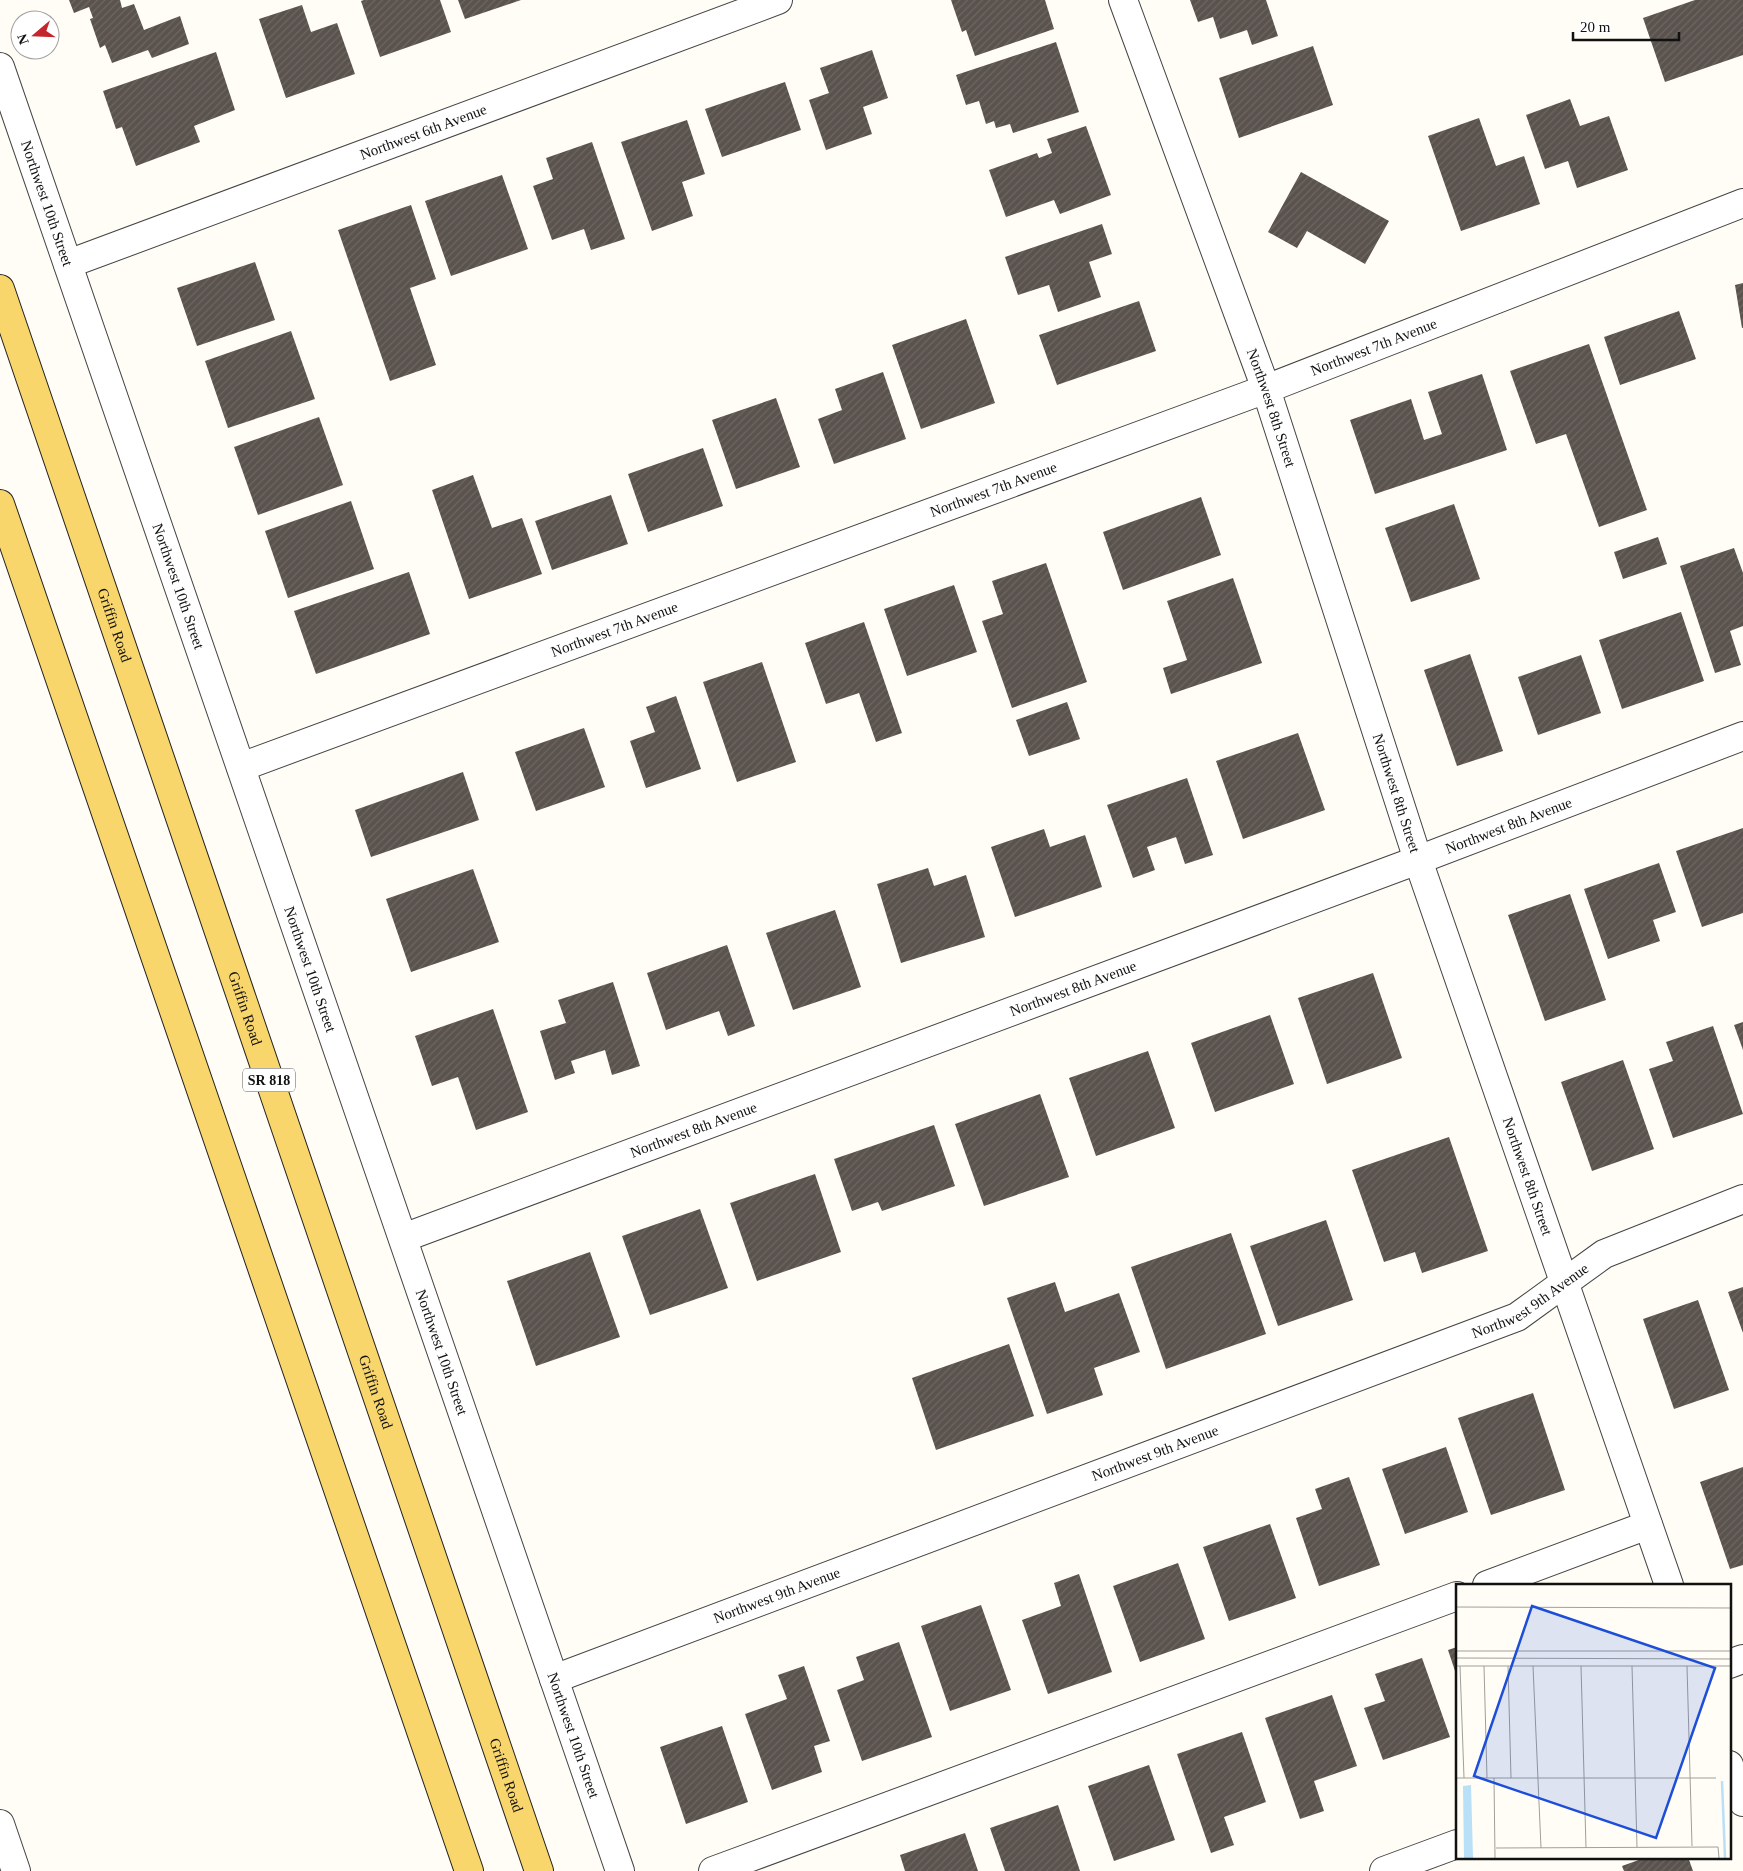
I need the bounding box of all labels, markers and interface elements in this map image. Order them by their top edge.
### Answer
north arrow [10,10,60,60]
scale bar [1573,10,1679,42]
text: 20 m [1580,19,1611,35]
text: N [14,32,32,46]
street label: Northwest 6th Avenue [358,101,489,163]
street label: Northwest 10th Street [18,138,76,269]
street label: Northwest 7th Avenue [1308,315,1439,379]
street label: Northwest 8th Street [1244,346,1299,470]
street label: Northwest 7th Avenue [928,459,1059,520]
street label: Northwest 10th Street [149,521,208,652]
street label: Griffin Road [95,586,135,664]
street label: Northwest 7th Avenue [549,598,680,660]
street label: Northwest 8th Street [1370,731,1423,855]
street label: Northwest 8th Avenue [1443,794,1574,857]
street label: Northwest 10th Street [281,904,339,1035]
street label: Northwest 8th Avenue [1007,957,1139,1019]
street label: Griffin Road [225,969,265,1048]
road number: SR 818 [243,1068,295,1092]
street label: Northwest 8th Avenue [628,1099,759,1161]
street label: Northwest 8th Street [1500,1115,1556,1238]
street label: Northwest 9th Avenue [1469,1260,1592,1341]
street label: Northwest 10th Street [413,1287,471,1418]
street label: Griffin Road [356,1353,396,1431]
street label: Northwest 9th Avenue [1089,1422,1221,1484]
street label: Northwest 9th Avenue [711,1564,843,1626]
inset map [1456,1584,1730,1858]
street label: Northwest 10th Street [544,1670,603,1801]
street label: Griffin Road [486,1736,526,1815]

